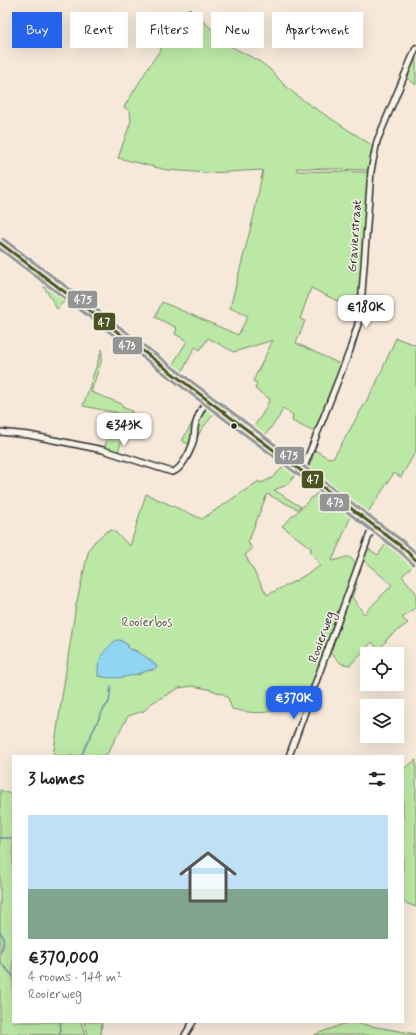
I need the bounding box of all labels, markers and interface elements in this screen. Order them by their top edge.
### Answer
chip: Buy [12,12,62,48]
chip: Rent [70,12,128,48]
chip: Filters [136,12,203,48]
chip: New [211,12,264,48]
chip: Apartment [272,12,363,48]
street label: Gravierstraat [344,199,366,273]
line badge: 475 [67,290,98,309]
text: 475 [74,293,92,307]
pin: €180K [338,295,394,329]
text: €180K [347,299,385,316]
line badge: 47 [93,312,116,331]
text: 47 [98,316,110,330]
line badge: 473 [112,336,143,355]
text: 473 [119,339,136,353]
pin: €343K [96,413,152,447]
text: €343K [106,417,142,434]
unlabelled marker [229,421,239,431]
line badge: 475 [274,446,305,465]
text: 475 [280,449,298,463]
line badge: 47 [301,470,324,489]
text: 47 [307,473,319,487]
line badge: 473 [319,493,350,512]
text: 473 [327,496,344,510]
street label: Rooierweg [305,608,340,666]
park label: Rooierbos [121,614,173,631]
map controls [360,647,404,743]
button: locate [360,647,404,691]
pin: €370K [266,686,322,720]
text: €370K [275,690,313,707]
button: layers [360,699,404,743]
text: 3 homes [28,768,85,790]
icon: filters [366,768,388,790]
icon: home [172,841,244,913]
text: €370,000 [28,947,99,969]
text: 4 rooms · 144 m² [28,969,122,986]
text: Rooierweg [28,986,82,1003]

